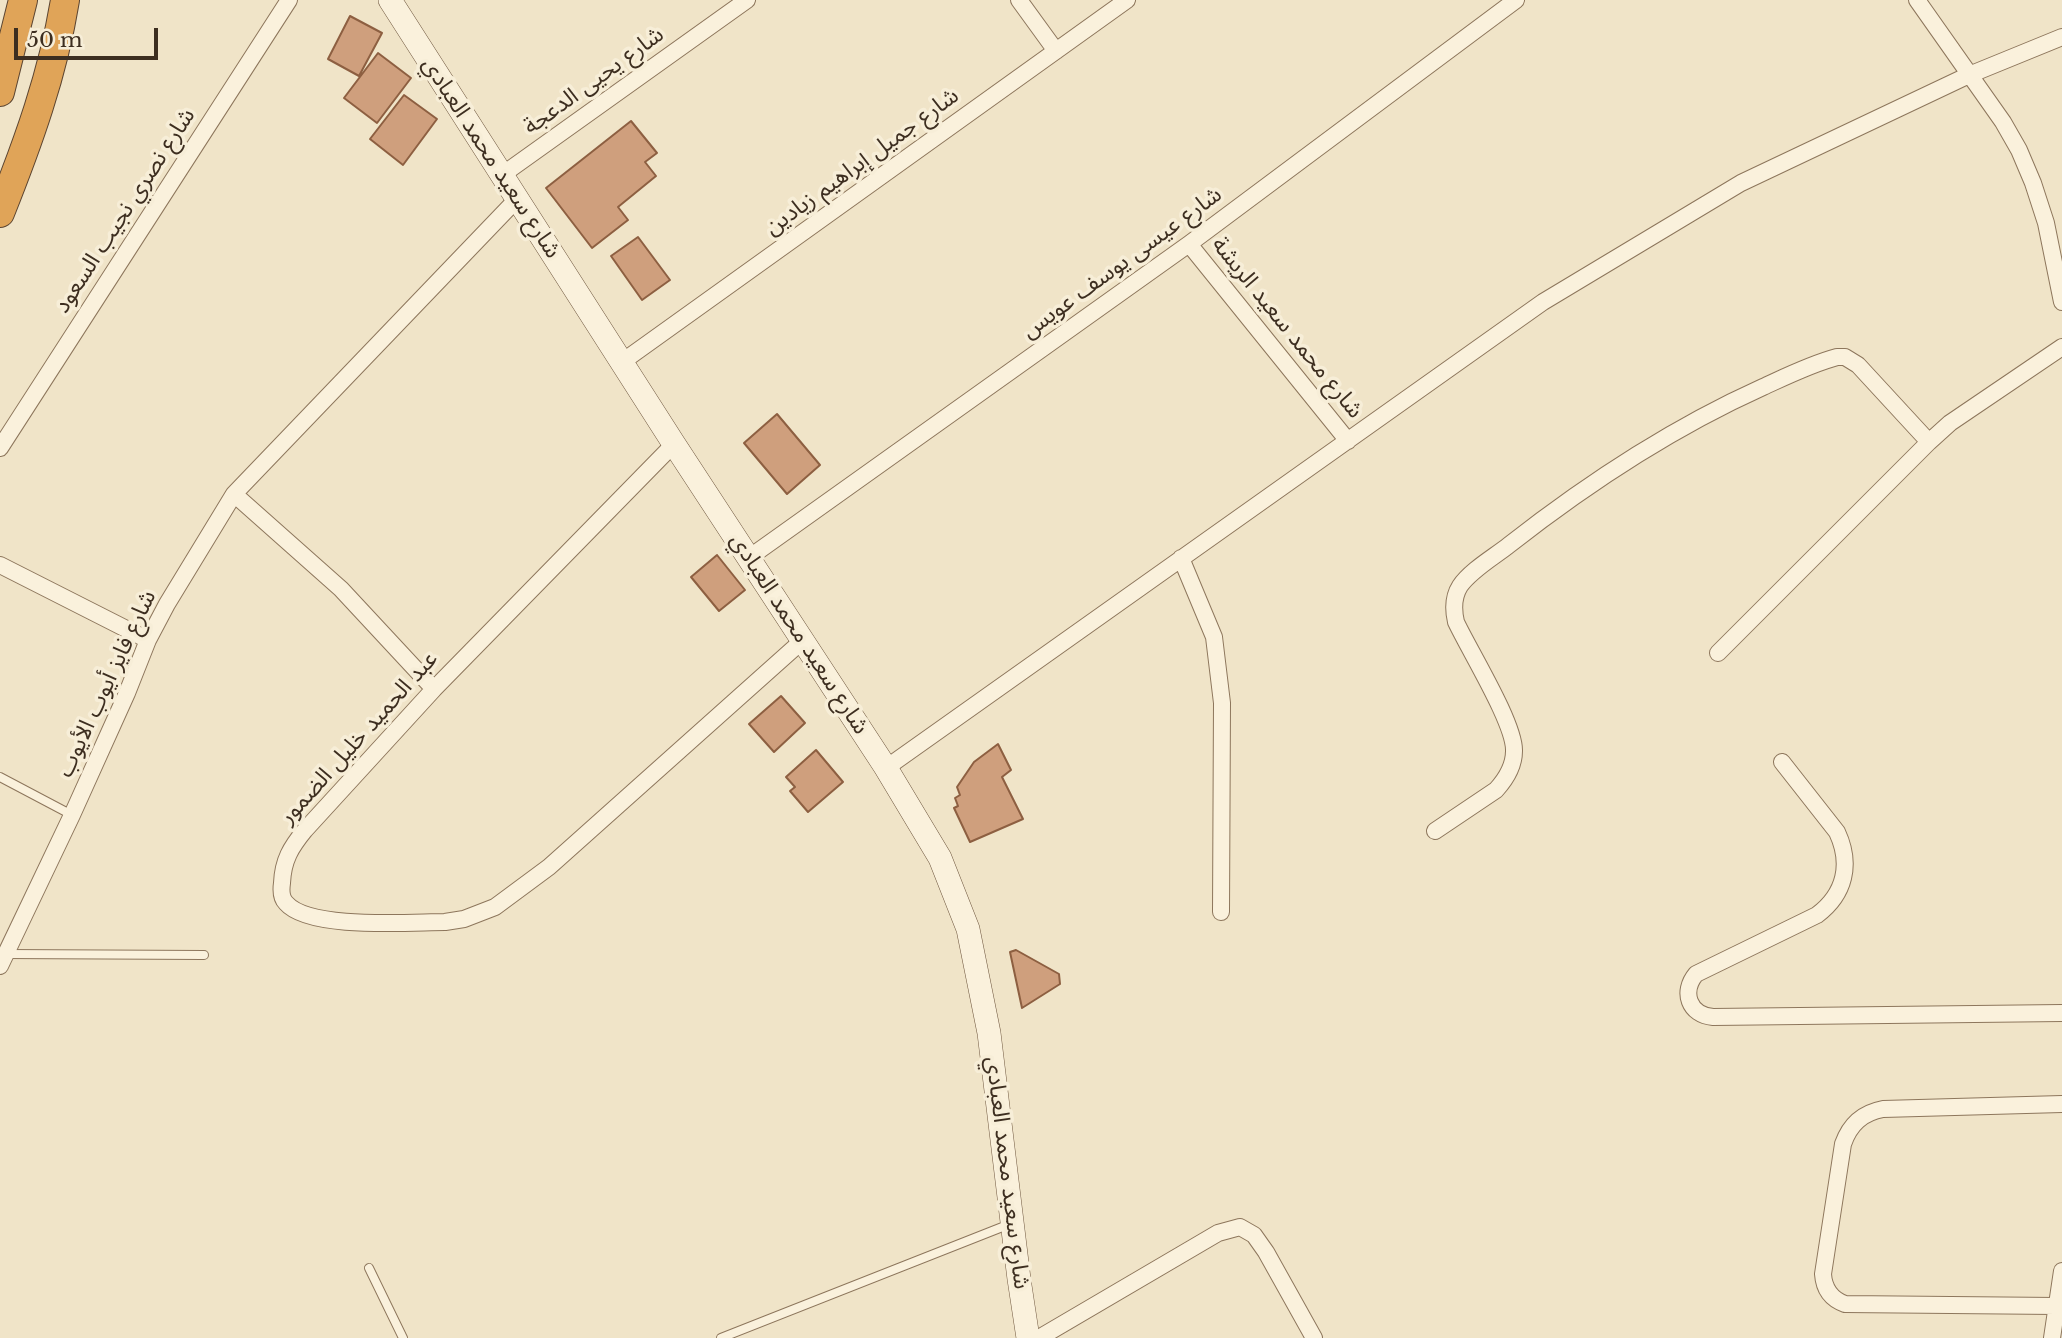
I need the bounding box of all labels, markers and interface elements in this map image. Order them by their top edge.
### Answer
scale bar [18,14,161,58]
street label: شارع يحيى الدعجة [519,21,669,141]
text: 50 m [27,27,82,53]
street label: شارع سعيد محمد العبادي [416,52,566,264]
street label: شارع جميل إبراهيم زيادين [760,82,964,242]
street label: شارع نصري نجيب السعود [48,103,202,319]
street label: شارع عيسى يوسف عويس [1016,181,1228,345]
street label: شارع محمد سعيد الريشة [1205,232,1369,424]
street label: شارع سعيد محمد العبادي [724,528,874,740]
street label: شارع فايز أيوب الأيوب [52,586,162,782]
street label: عبد الحميد خليل الضمور [274,646,444,830]
street label: شارع سعيد محمد العبادي [979,1055,1035,1291]

